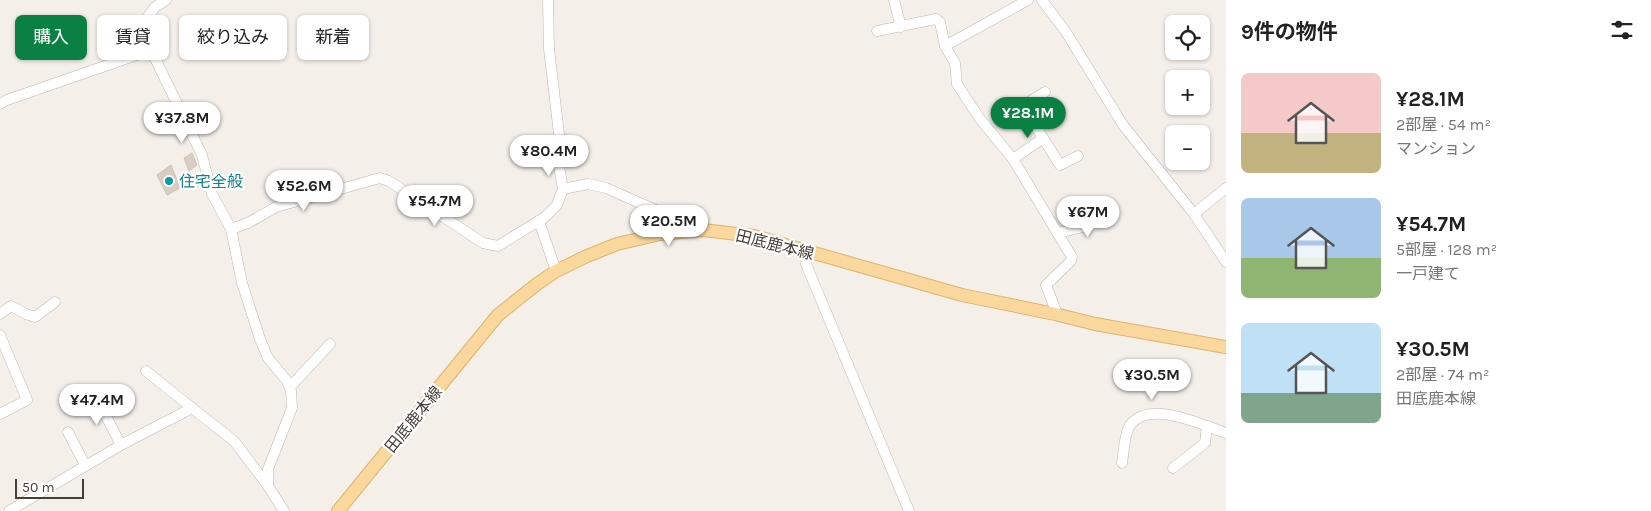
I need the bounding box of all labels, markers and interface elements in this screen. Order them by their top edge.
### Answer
chip: 購入 [15,15,87,60]
chip: 賃貸 [97,15,169,60]
chip: 絞り込み [179,15,287,60]
chip: 新着 [297,15,369,60]
map controls [1165,15,1210,170]
button: locate [1165,15,1210,60]
icon: filters [1608,16,1636,44]
text: 9件の物件 [1241,20,1338,44]
button: + [1165,70,1210,115]
text: ¥28.1M [1396,87,1465,111]
icon: home [1281,93,1341,153]
pin: ¥28.1M [987,96,1069,139]
pin: ¥37.8M [141,102,223,144]
text: ¥28.1M [1002,103,1054,122]
text: ¥37.8M [154,108,210,127]
text: 2部屋 · 54 m² [1396,115,1491,134]
button: − [1165,125,1210,170]
pin: ¥80.4M [508,134,590,177]
text: マンション [1396,139,1476,158]
text: ¥80.4M [521,141,577,160]
pin: ¥52.6M [263,170,345,212]
place label: 住宅全般 [179,172,243,191]
marker: 住宅全般 [163,175,175,187]
text: ¥52.6M [276,176,332,195]
pin: ¥54.7M [394,184,476,227]
text: ¥54.7M [408,191,462,210]
pin: ¥67M [1058,196,1118,238]
text: ¥67M [1067,202,1109,221]
pin: ¥20.5M [628,204,710,247]
text: ¥20.5M [641,211,697,230]
text: ¥54.7M [1396,212,1466,236]
icon: home [1281,218,1341,278]
street label: 田底鹿本線 [734,226,816,263]
text: 5部屋 · 128 m² [1396,240,1497,259]
text: 一戸建て [1396,264,1460,283]
text: ¥30.5M [1396,337,1470,361]
icon: home [1281,343,1341,403]
pin: ¥30.5M [1111,358,1193,401]
text: ¥30.5M [1124,365,1180,384]
text: 2部屋 · 74 m² [1396,365,1489,384]
street label: 田底鹿本線 [381,382,446,456]
pin: ¥47.4M [56,384,138,426]
text: 田底鹿本線 [1396,389,1476,408]
text: ¥47.4M [70,390,124,409]
scale bar [15,476,84,499]
text: 50 m [22,479,55,496]

